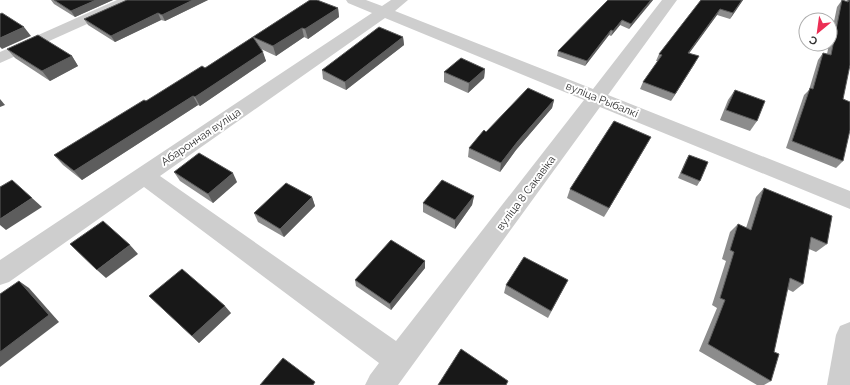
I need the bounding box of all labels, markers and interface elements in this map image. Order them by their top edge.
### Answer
north arrow [798,12,838,52]
text: С [807,33,820,48]
street label: вуліца Рыбалкі [564,80,640,120]
street label: Абаронная вуліца [159,105,243,169]
street label: вуліца 8 Сакавіка [494,153,558,233]

